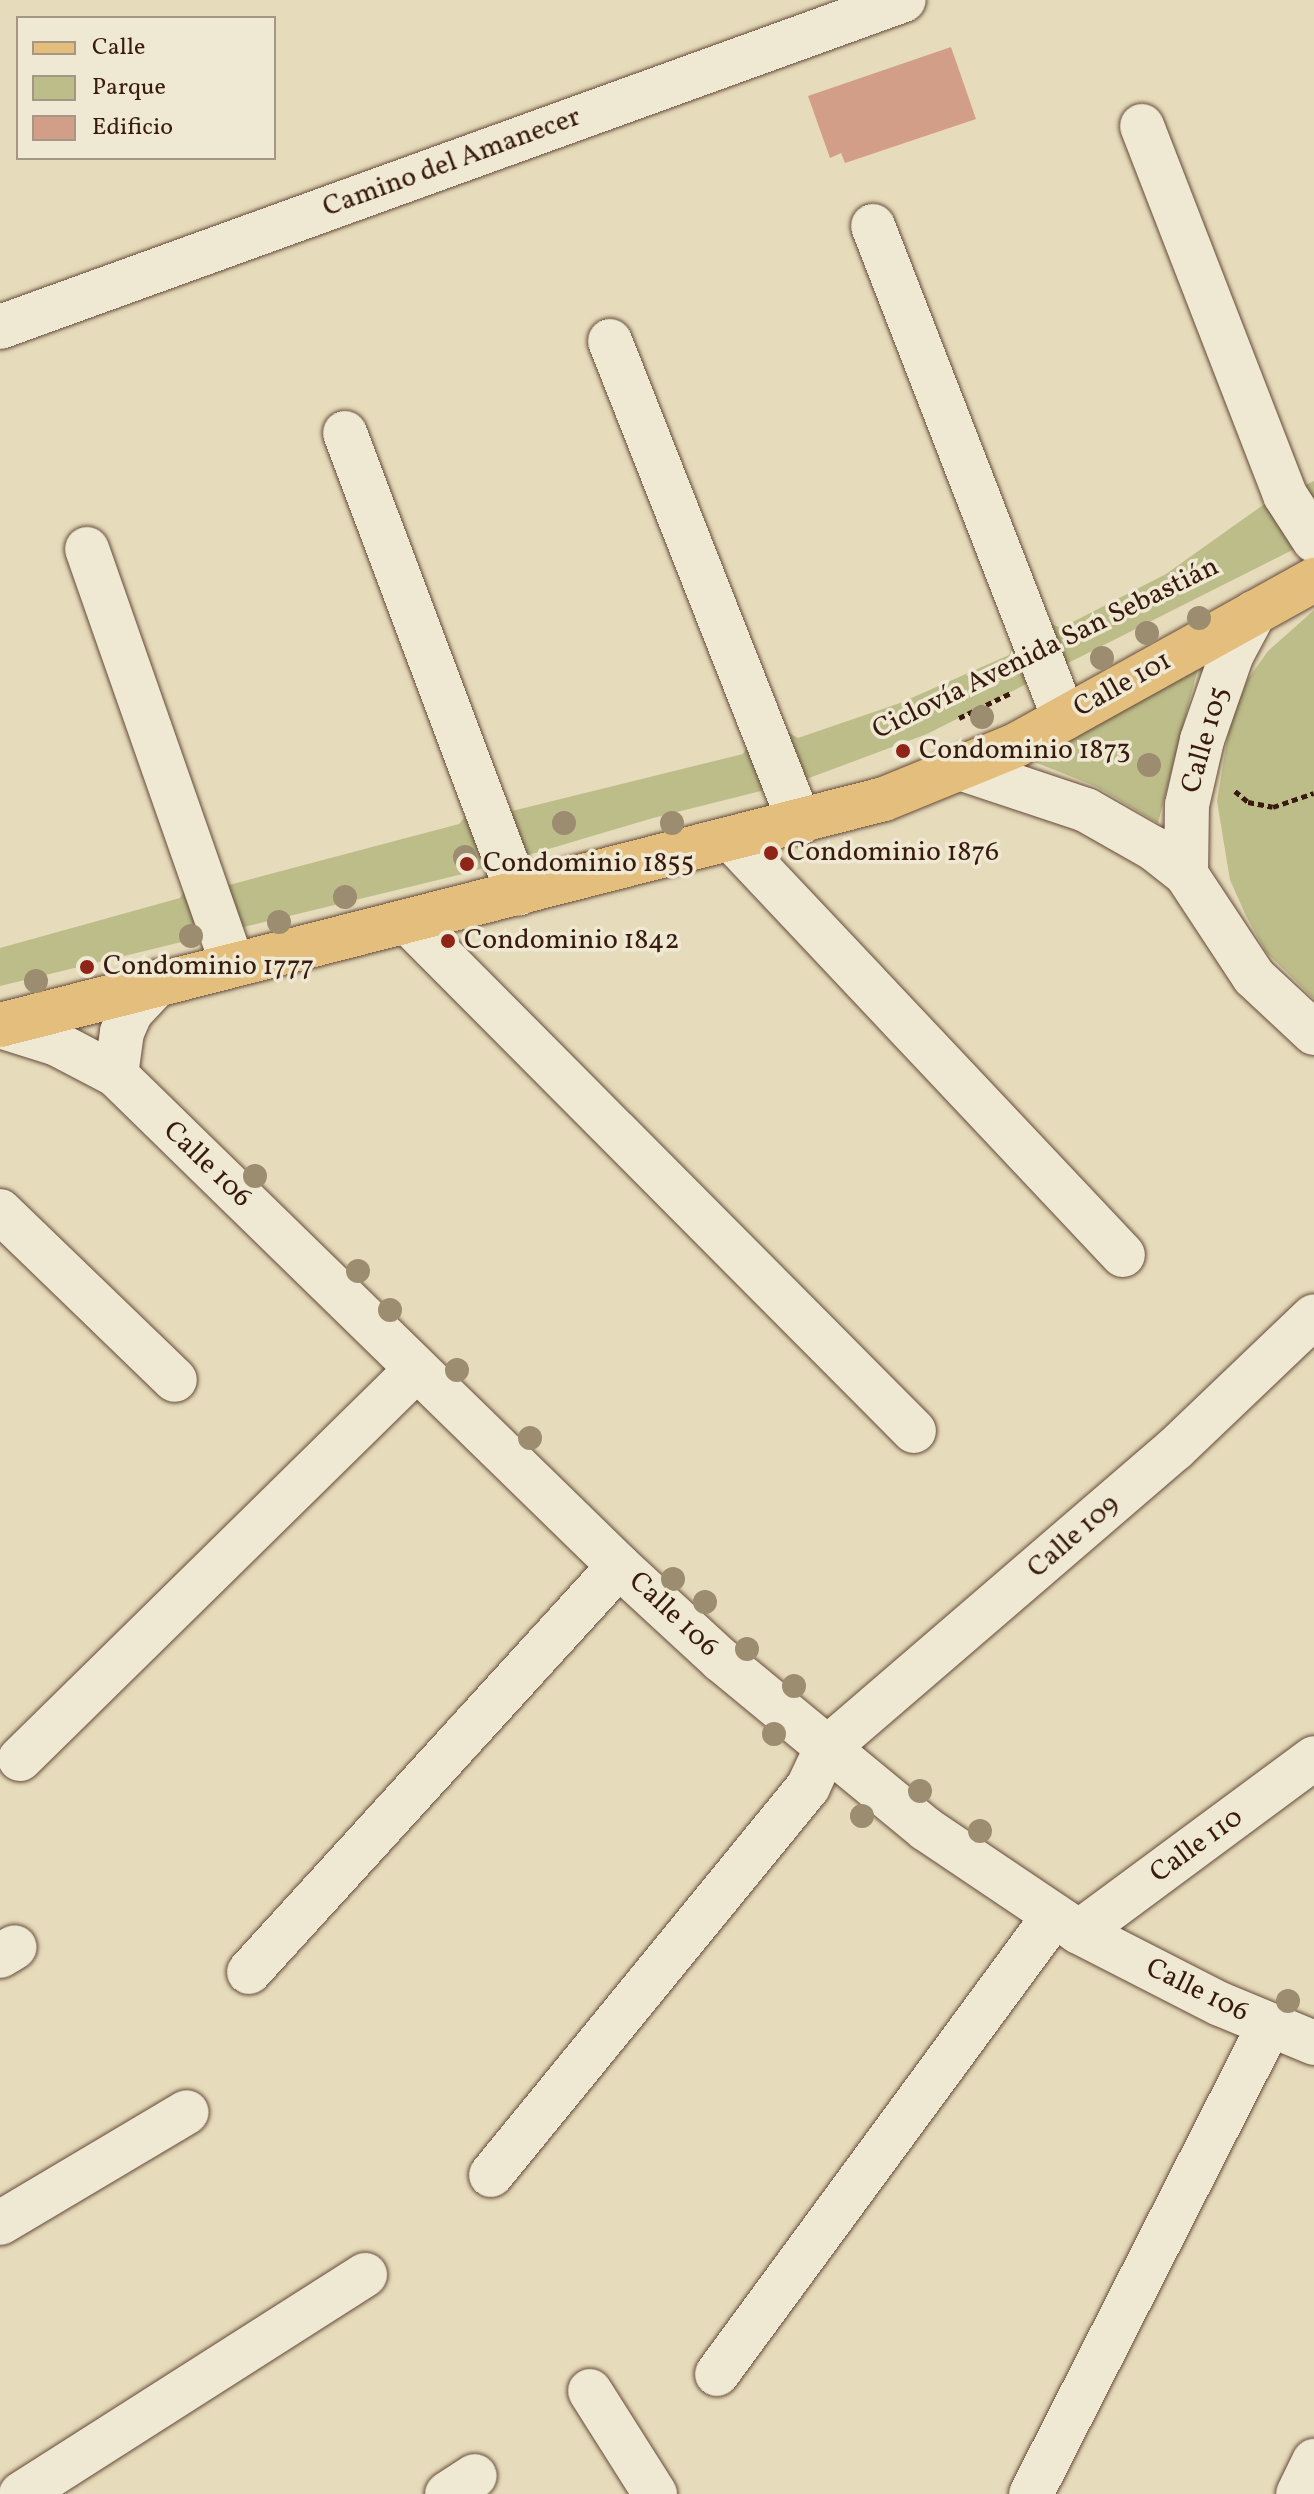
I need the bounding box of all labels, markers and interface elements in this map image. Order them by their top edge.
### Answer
legend [16,16,276,160]
text: Calle [92,31,145,65]
text: Parque [92,71,166,105]
street label: Camino del Amanecer [319,101,585,225]
text: Edificio [92,111,173,145]
street label: Ciclovía Avenida San Sebastián [867,550,1225,748]
street label: Calle 101 [1068,645,1178,725]
street label: Calle 105 [1175,683,1237,797]
place label: Condominio 1873 [919,734,1131,768]
marker: Condominio 1873 [894,742,912,760]
place label: Condominio 1876 [787,836,999,870]
marker: Condominio 1876 [762,844,780,862]
place label: Condominio 1855 [483,847,694,881]
marker: Condominio 1855 [458,855,476,873]
place label: Condominio 1842 [464,924,679,958]
marker: Condominio 1842 [439,932,457,950]
place label: Condominio 1777 [103,950,314,984]
marker: Condominio 1777 [78,958,96,976]
street label: Calle 106 [156,1115,258,1215]
street label: Calle 109 [1021,1488,1127,1586]
street label: Calle 106 [621,1565,725,1665]
street label: Calle 110 [1144,1801,1250,1891]
street label: Calle 106 [1140,1952,1254,2030]

